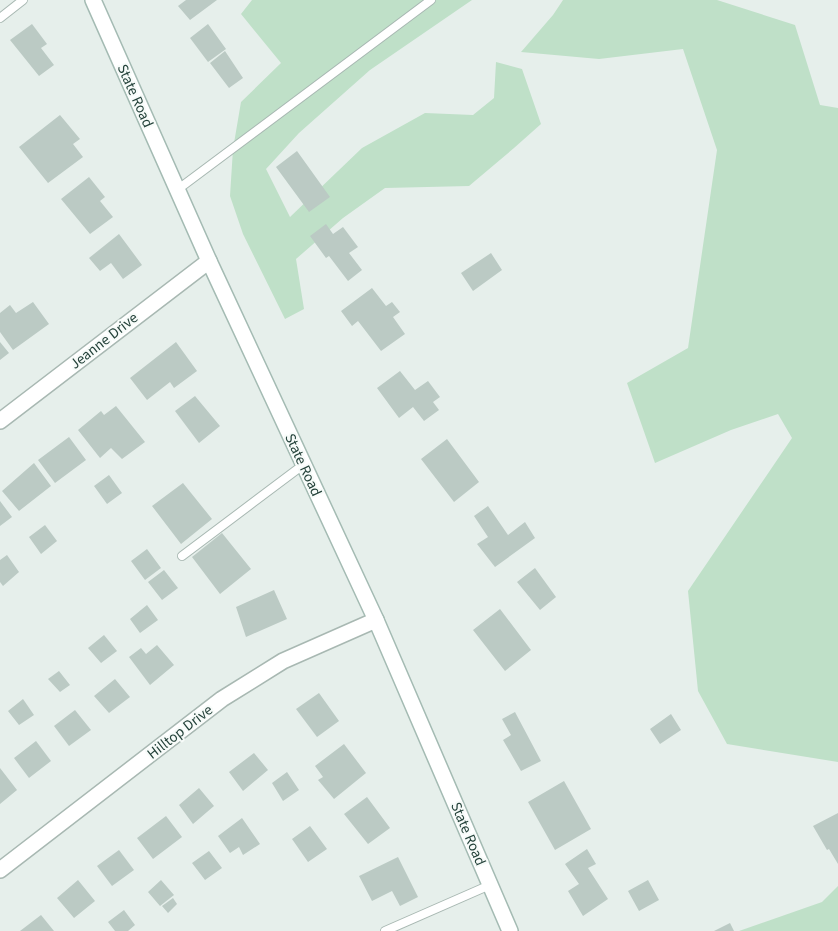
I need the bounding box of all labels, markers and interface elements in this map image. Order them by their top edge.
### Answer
street label: State Road [112,61,158,131]
street label: Jeanne Drive [65,308,143,374]
street label: State Road [279,430,327,500]
street label: Hilltop Drive [143,700,217,764]
street label: State Road [445,799,491,869]

